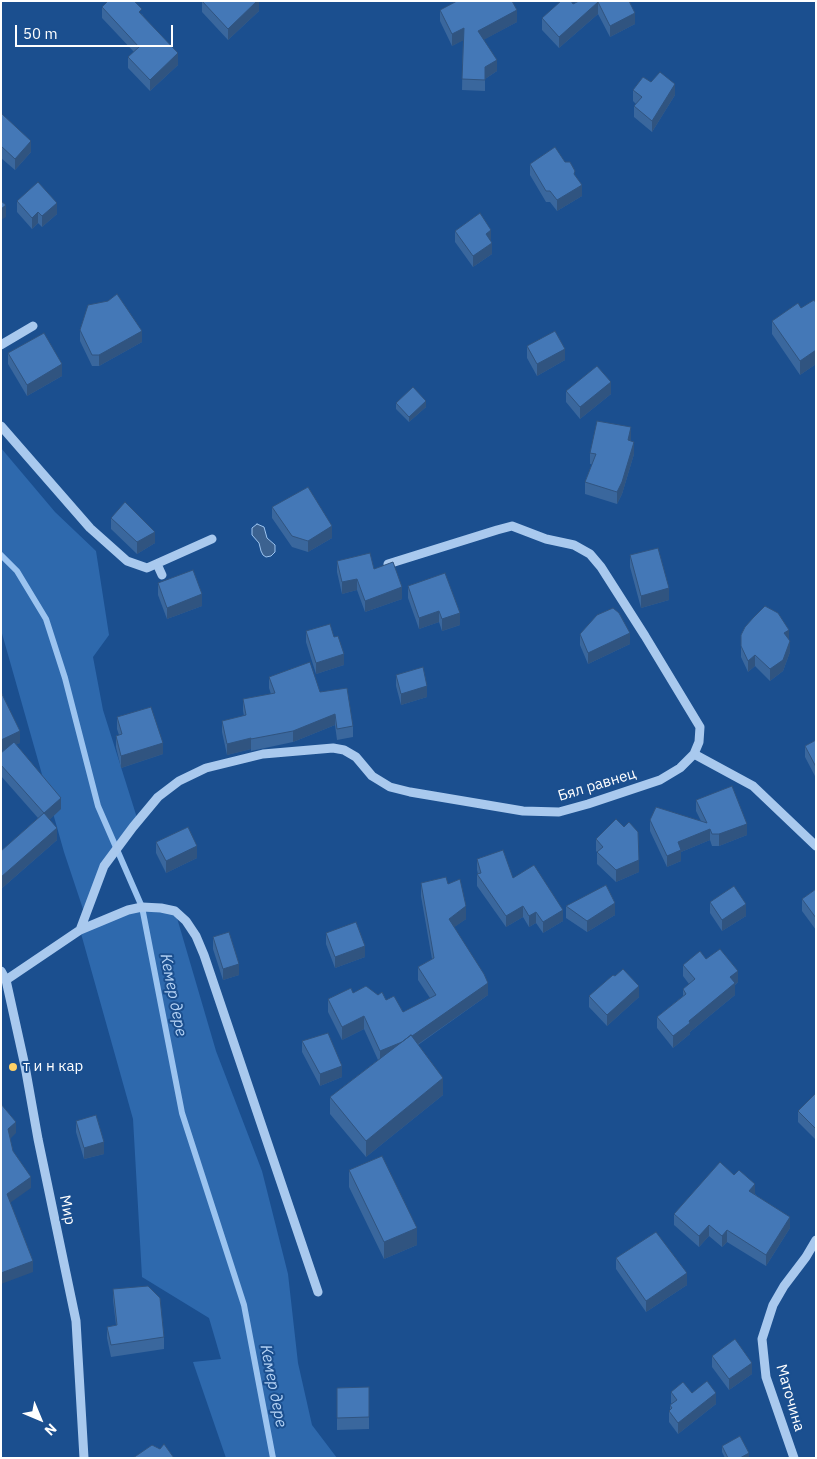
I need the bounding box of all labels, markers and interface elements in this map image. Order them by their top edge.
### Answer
scale bar [18,15,175,47]
text: 50 m [23,24,58,43]
street label: Бял равнец [556,765,638,805]
water label: Кемер дере [156,952,190,1038]
place label: т и н кар [23,1058,83,1076]
marker: т и н кар [7,1061,19,1073]
street label: Мир [55,1194,79,1226]
water label: Кемер дере [256,1343,290,1429]
street label: Маточина [772,1362,808,1434]
north arrow [15,1394,65,1444]
text: N [41,1420,61,1440]

